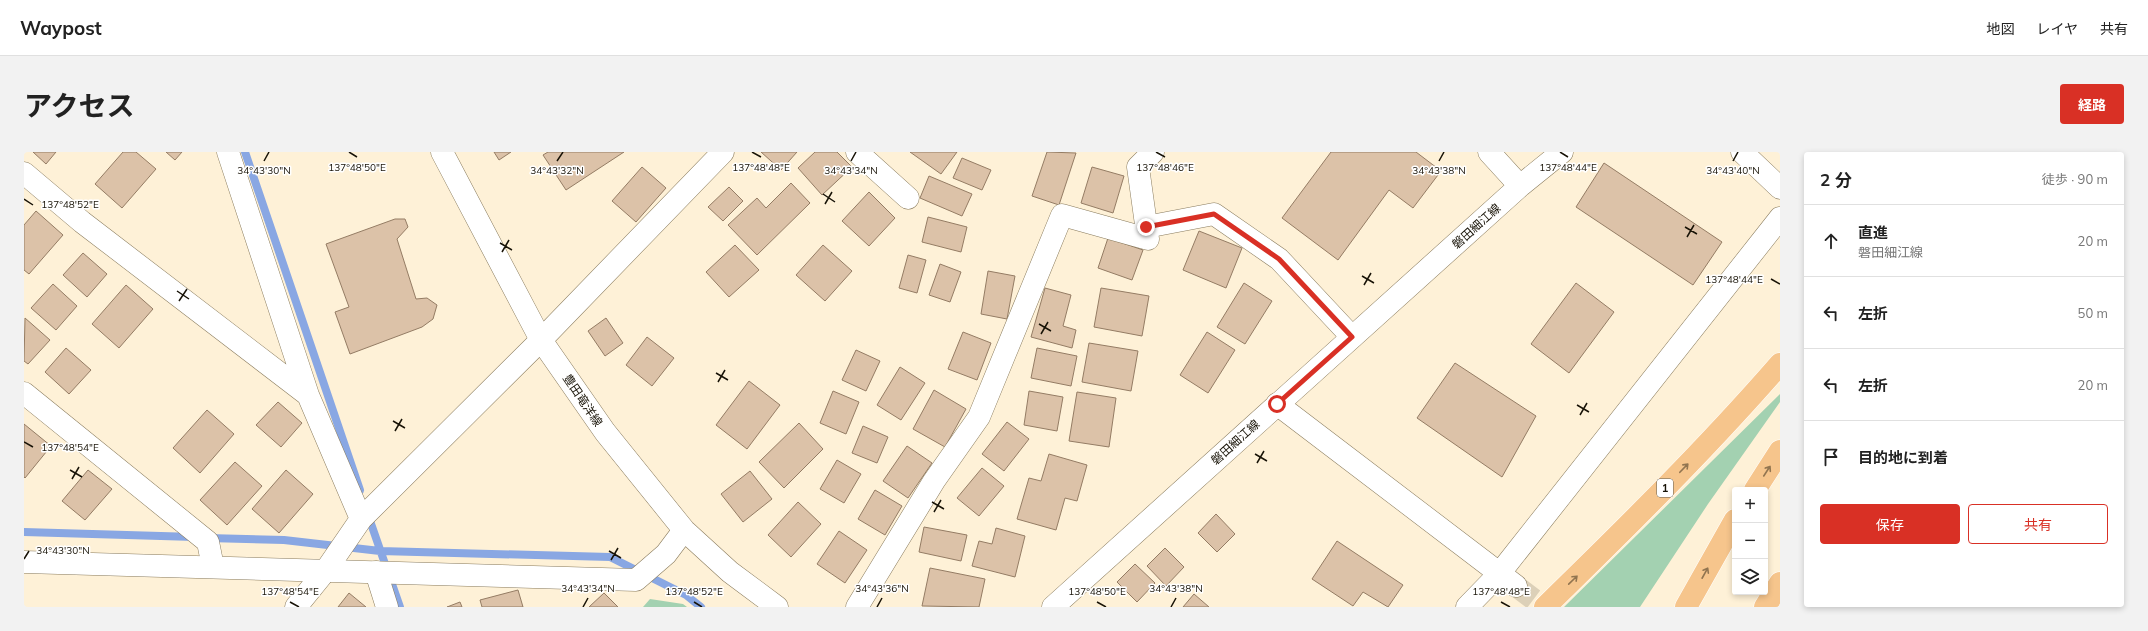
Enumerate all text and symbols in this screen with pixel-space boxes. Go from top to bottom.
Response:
text: Waypost [20,16,102,40]
text: 地図 [1986,20,2014,38]
text: レイヤ [2036,20,2078,38]
text: 共有 [2100,20,2128,38]
button: 経路 [2060,84,2124,124]
text: アクセス [24,88,135,123]
text: 137°48'50"E [328,161,386,174]
text: 137°48'48"E [732,161,790,174]
text: 137°48'46"E [1136,161,1194,174]
text: 137°48'44"E [1539,161,1597,174]
text: 34°43'30"N [237,164,291,177]
text: 34°43'32"N [530,164,584,177]
text: 34°43'34"N [824,164,878,177]
text: 34°43'38"N [1412,164,1466,177]
text: 34°43'40"N [1706,164,1760,177]
text: 2 分 [1820,169,1852,190]
text: 徒歩 · 90 m [2042,171,2108,187]
text: 137°48'52"E [41,198,99,211]
street label: 磐田細江線 [1449,200,1503,252]
route end [1137,218,1155,236]
text: 直進 [1858,223,1888,242]
icon: ahead [1820,230,1842,252]
text: 20 m [2078,233,2108,249]
text: 磐田細江線 [1858,244,1923,260]
text: 137°48'44"E [1705,273,1763,286]
icon: left [1820,302,1842,324]
text: 左折 [1858,304,1888,323]
text: 50 m [2078,305,2108,321]
street label: 豊田竜洋線 [560,371,606,429]
icon: left [1820,374,1842,396]
text: 左折 [1858,376,1888,395]
text: 20 m [2078,377,2108,393]
route start [1268,395,1286,413]
street label: 磐田細江線 [1208,416,1262,468]
text: 137°48'54"E [41,441,99,454]
icon: arrive [1820,446,1842,468]
text: 目的地に到着 [1858,448,1948,467]
one-way arrow [1679,463,1688,473]
one-way arrow [1763,465,1772,476]
road number: 1 [1657,479,1673,497]
map controls [1732,487,1768,595]
button: + [1732,487,1768,523]
button: 保存 [1820,504,1960,544]
button: 共有 [1968,504,2108,544]
button: − [1732,523,1768,559]
text: 34°43'30"N [36,544,90,557]
button: layers [1732,559,1768,595]
one-way arrow [1702,567,1709,579]
one-way arrow [1568,575,1578,585]
text: 34°43'34"N [561,582,615,595]
text: 34°43'36"N [855,582,909,595]
text: 34°43'38"N [1149,582,1203,595]
text: 137°48'54"E [261,585,319,598]
text: 137°48'52"E [665,585,723,598]
text: 137°48'50"E [1068,585,1126,598]
text: 137°48'48"E [1472,585,1530,598]

